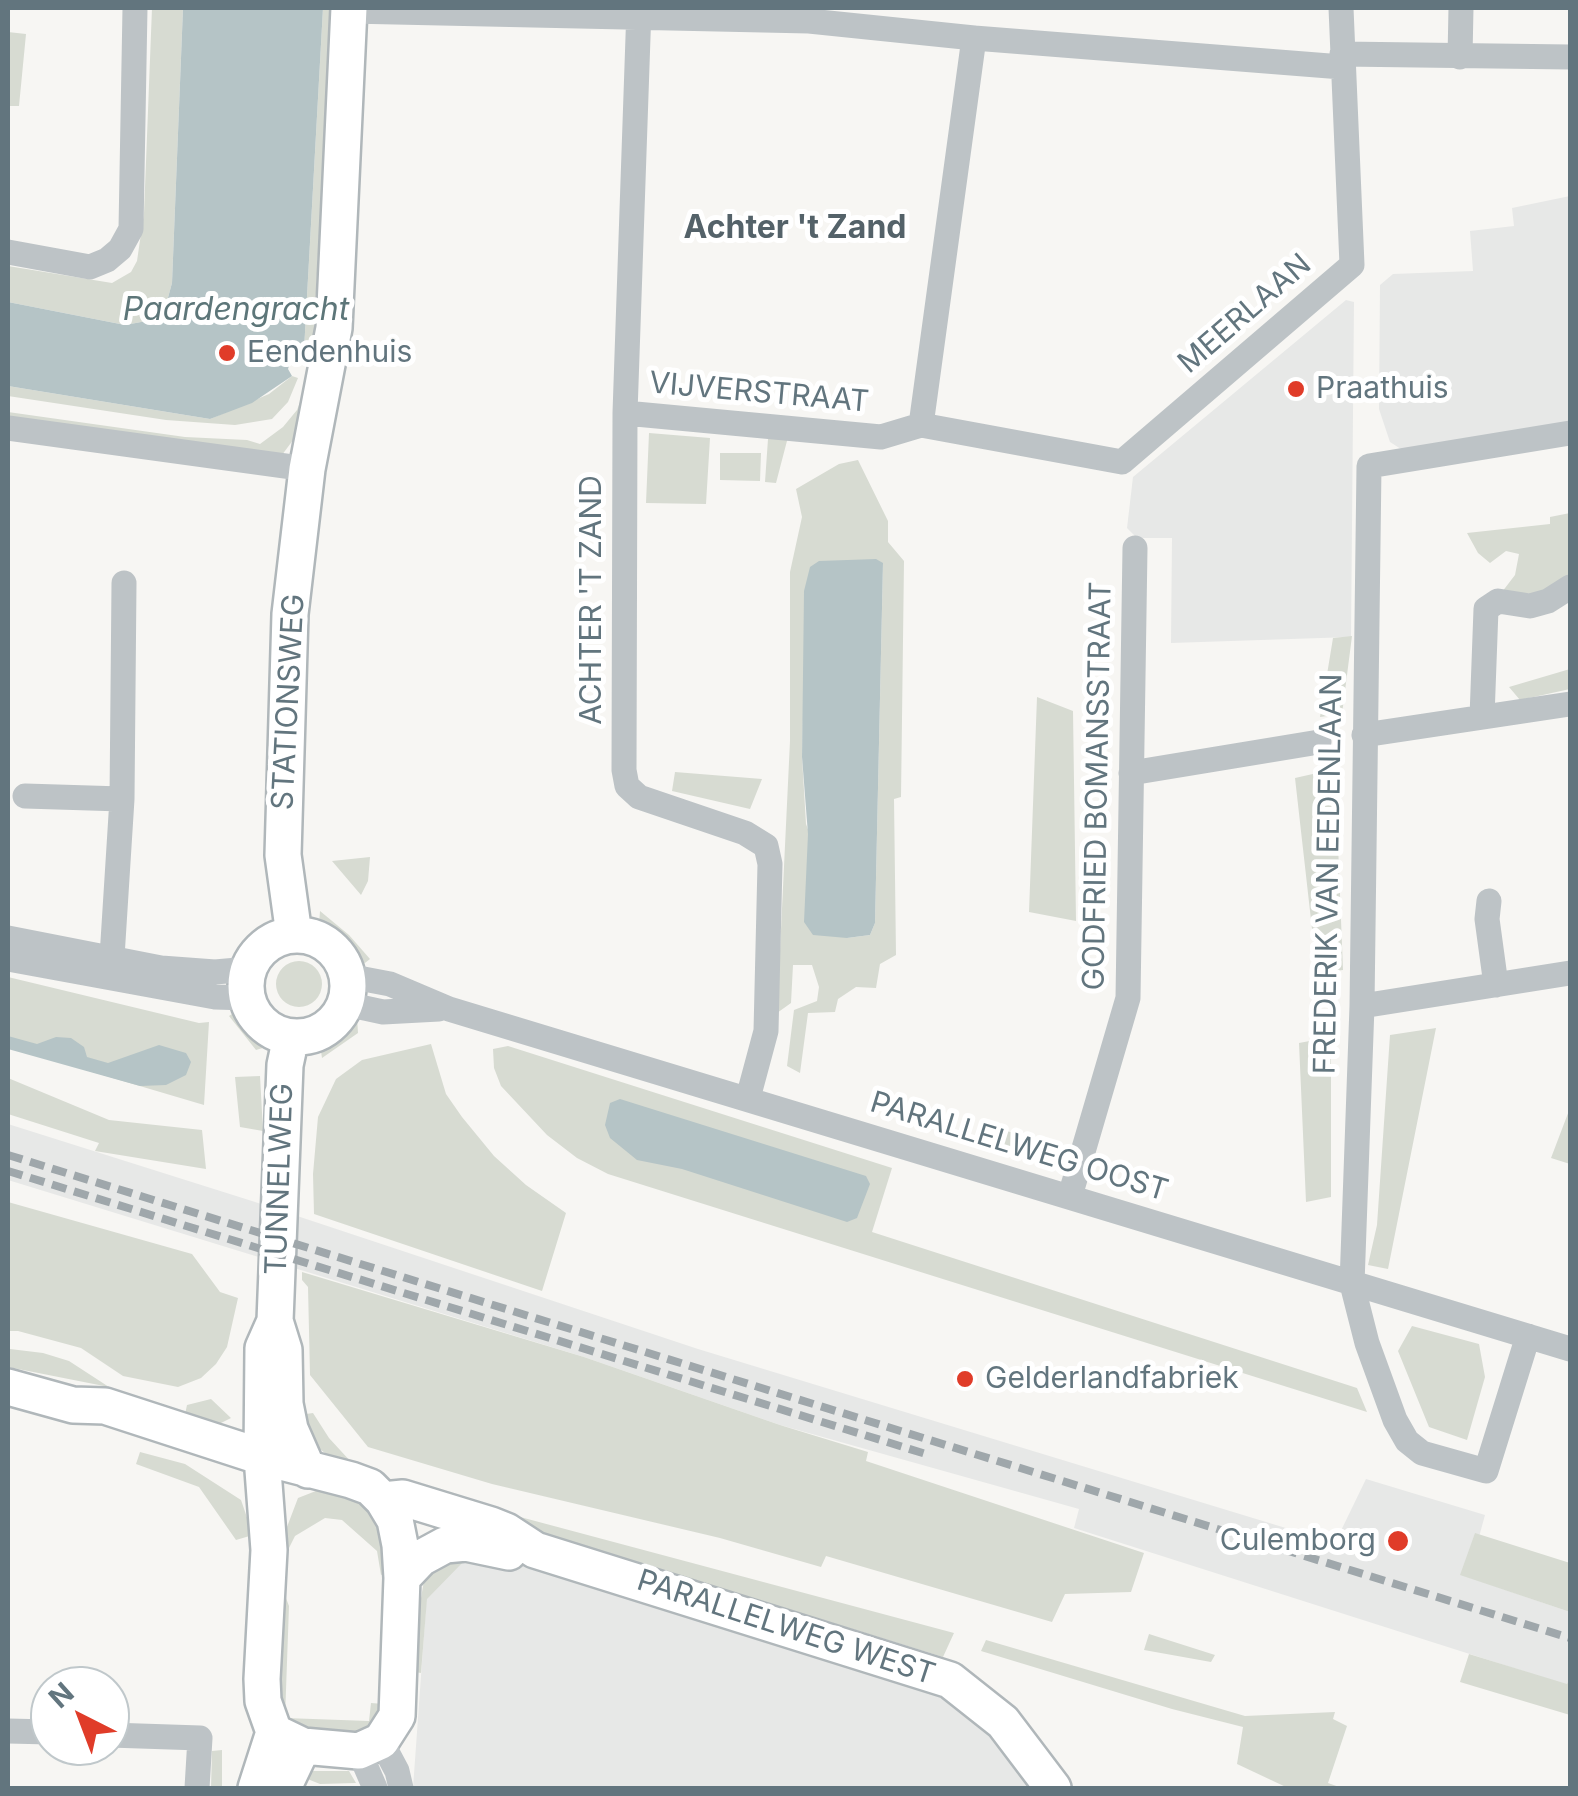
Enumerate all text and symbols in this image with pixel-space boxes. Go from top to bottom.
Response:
district label: Achter 't Zand [683,209,907,247]
street label: MEERLAAN [1171,247,1319,381]
water label: Paardengracht [123,291,349,329]
place label: Eendenhuis [247,335,412,371]
marker: Eendenhuis [216,342,238,364]
street label: VIJVERSTRAAT [648,365,870,421]
place label: Praathuis [1316,371,1449,407]
marker: Praathuis [1285,378,1307,400]
street label: ACHTER 'T ZAND [574,475,610,725]
street label: GODFRIED BOMANSSTRAAT [1076,581,1120,991]
street label: STATIONSWEG [265,593,313,811]
street label: FREDERIK VAN EEDENLAAN [1308,673,1350,1075]
street label: TUNNELWEG [259,1082,301,1276]
street label: PARALLELWEG OOST [866,1085,1172,1209]
place label: Gelderlandfabriek [985,1361,1239,1397]
marker: Gelderlandfabriek [954,1368,976,1390]
place label: Culemborg [1220,1523,1376,1559]
marker: Culemborg [1385,1528,1411,1554]
street label: PARALLELWEG WEST [632,1563,940,1693]
north arrow [30,1666,130,1766]
text: N [42,1675,81,1715]

